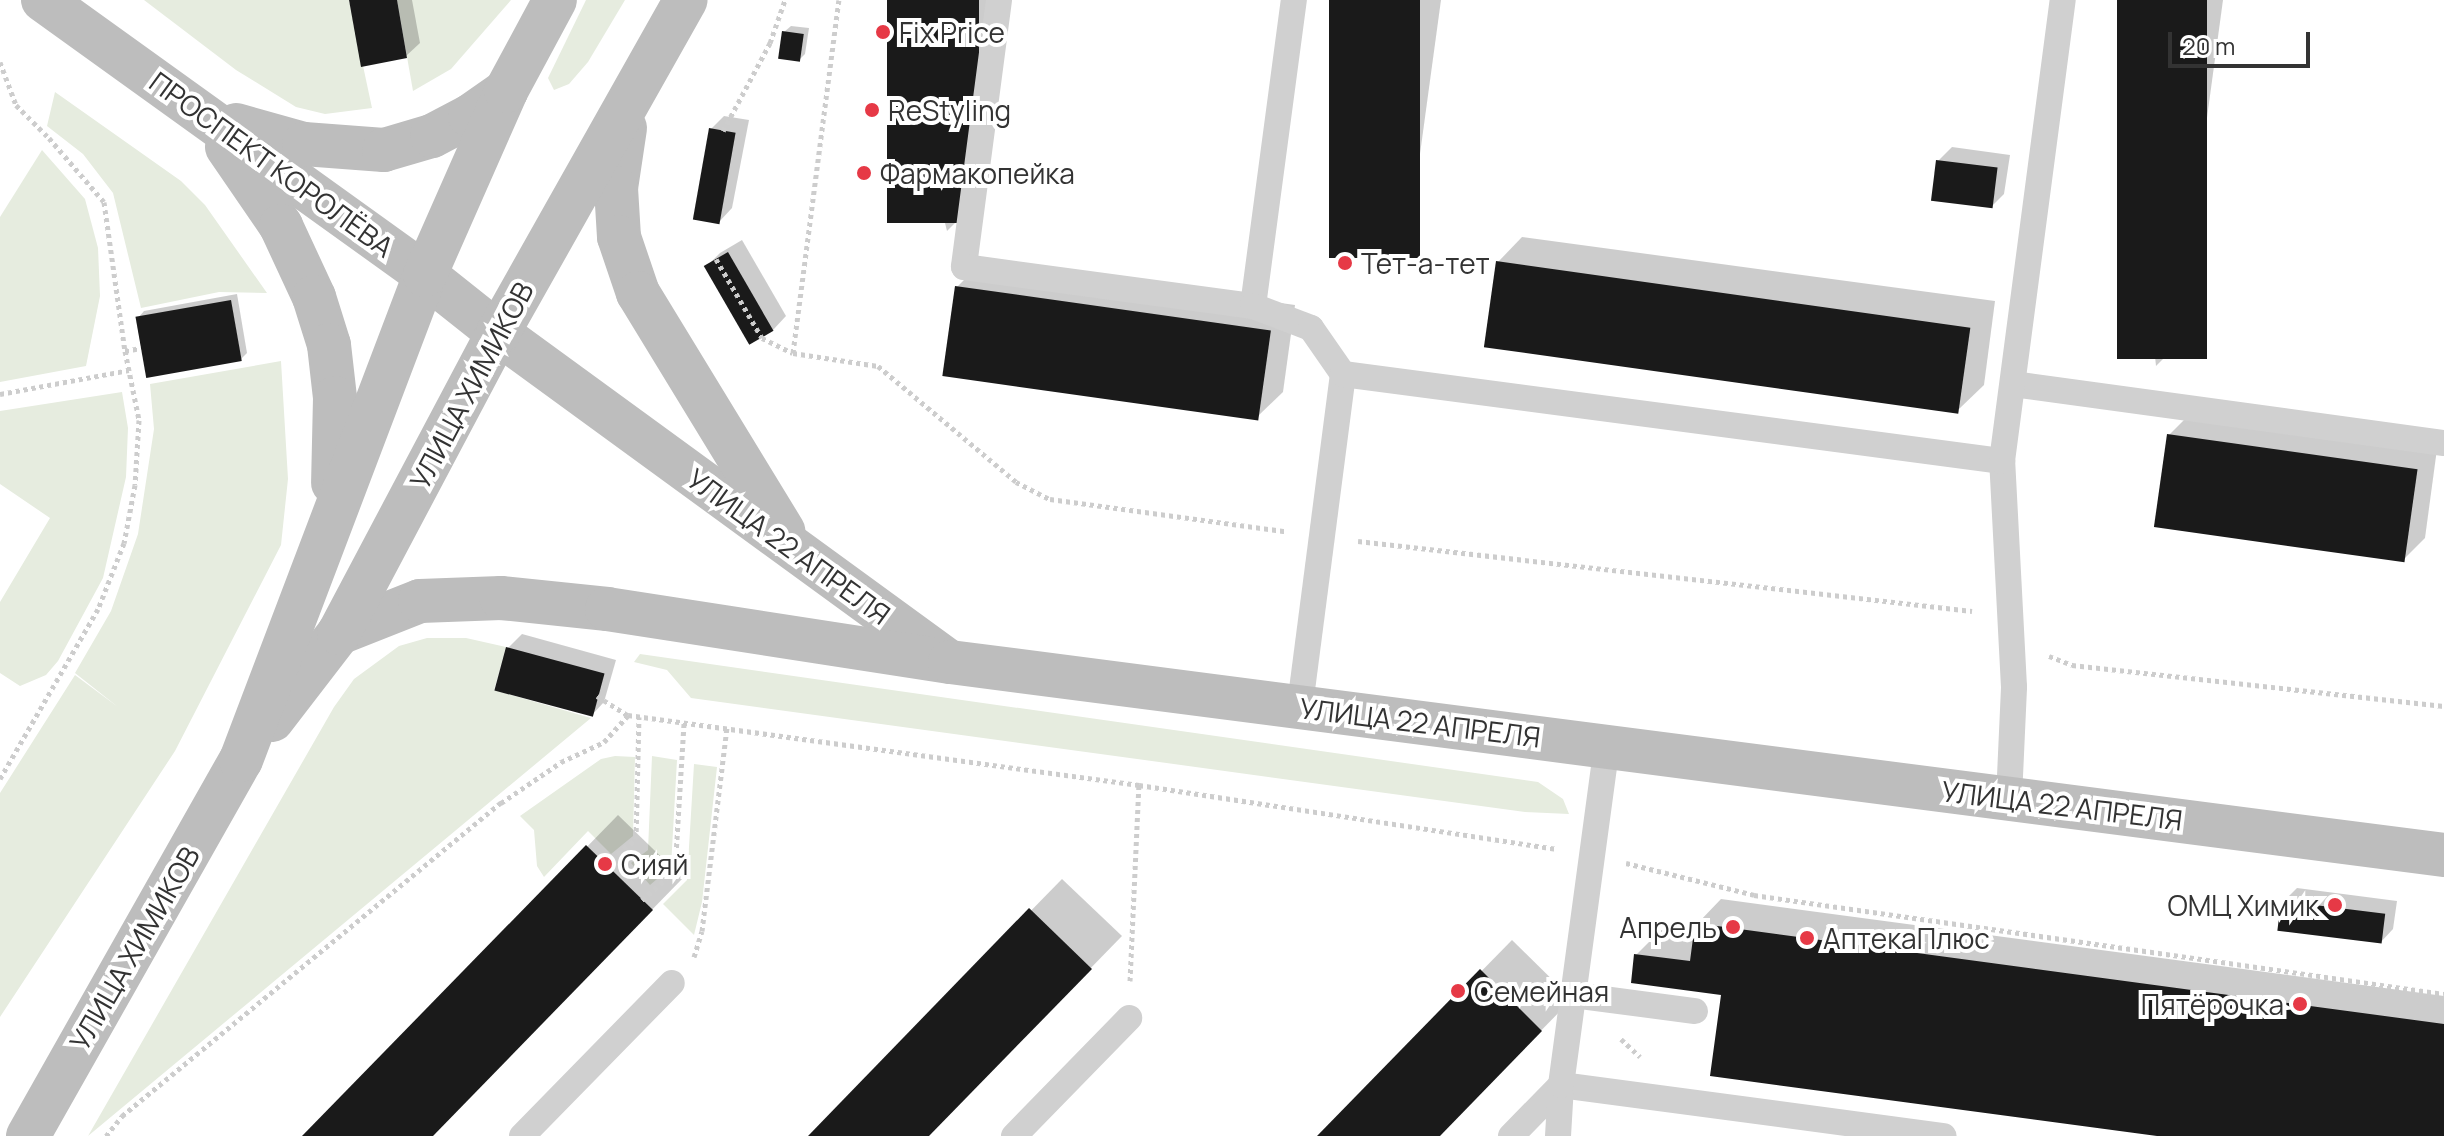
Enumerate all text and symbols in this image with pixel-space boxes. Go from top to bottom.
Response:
place label: Fix Price [899,15,1005,49]
scale bar [2172,16,2314,66]
marker: Fix Price [874,23,892,41]
text: 20 m [2182,29,2235,62]
street label: ПРОСПЕКТ КОРОЛЁВА [143,64,401,264]
place label: ReStyling [888,93,1011,127]
marker: ReStyling [863,101,881,119]
place label: Фармакопейка [880,156,1075,190]
marker: Фармакопейка [855,164,873,182]
place label: Тет-а-тет [1361,246,1490,280]
marker: Тет-а-тет [1336,254,1354,272]
street label: УЛИЦА ХИМИКОВ [402,276,540,494]
street label: УЛИЦА 22 АПРЕЛЯ [681,461,897,631]
street label: УЛИЦА 22 АПРЕЛЯ [1298,691,1542,753]
street label: УЛИЦА 22 АПРЕЛЯ [1940,774,2184,836]
street label: УЛИЦА ХИМИКОВ [62,840,206,1056]
place label: Сияй [621,847,688,881]
marker: Сияй [596,855,614,873]
place label: ОМЦ Химик [2167,888,2319,922]
marker: ОМЦ Химик [2326,896,2344,914]
place label: Апрель [1619,910,1717,944]
marker: Апрель [1724,918,1742,936]
place label: АптекаПлюс [1823,921,1990,955]
marker: АптекаПлюс [1798,929,1816,947]
place label: Семейная [1474,974,1609,1008]
marker: Семейная [1449,982,1467,1000]
place label: Пятёрочка [2141,987,2284,1021]
marker: Пятёрочка [2291,995,2309,1013]

